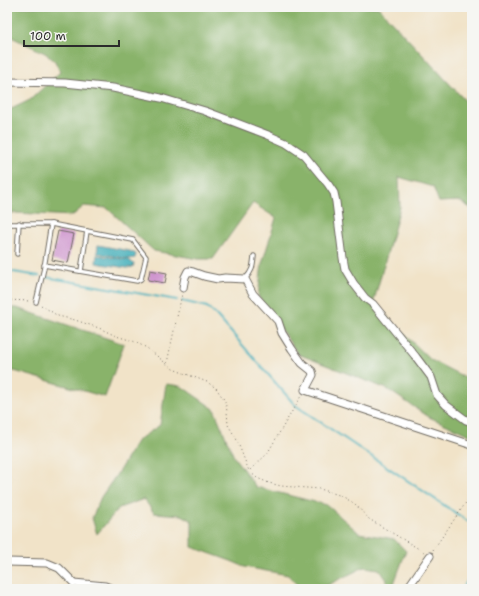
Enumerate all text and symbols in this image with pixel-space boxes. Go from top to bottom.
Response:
scale bar [24,22,119,48]
text: 100 m [30,28,66,44]

